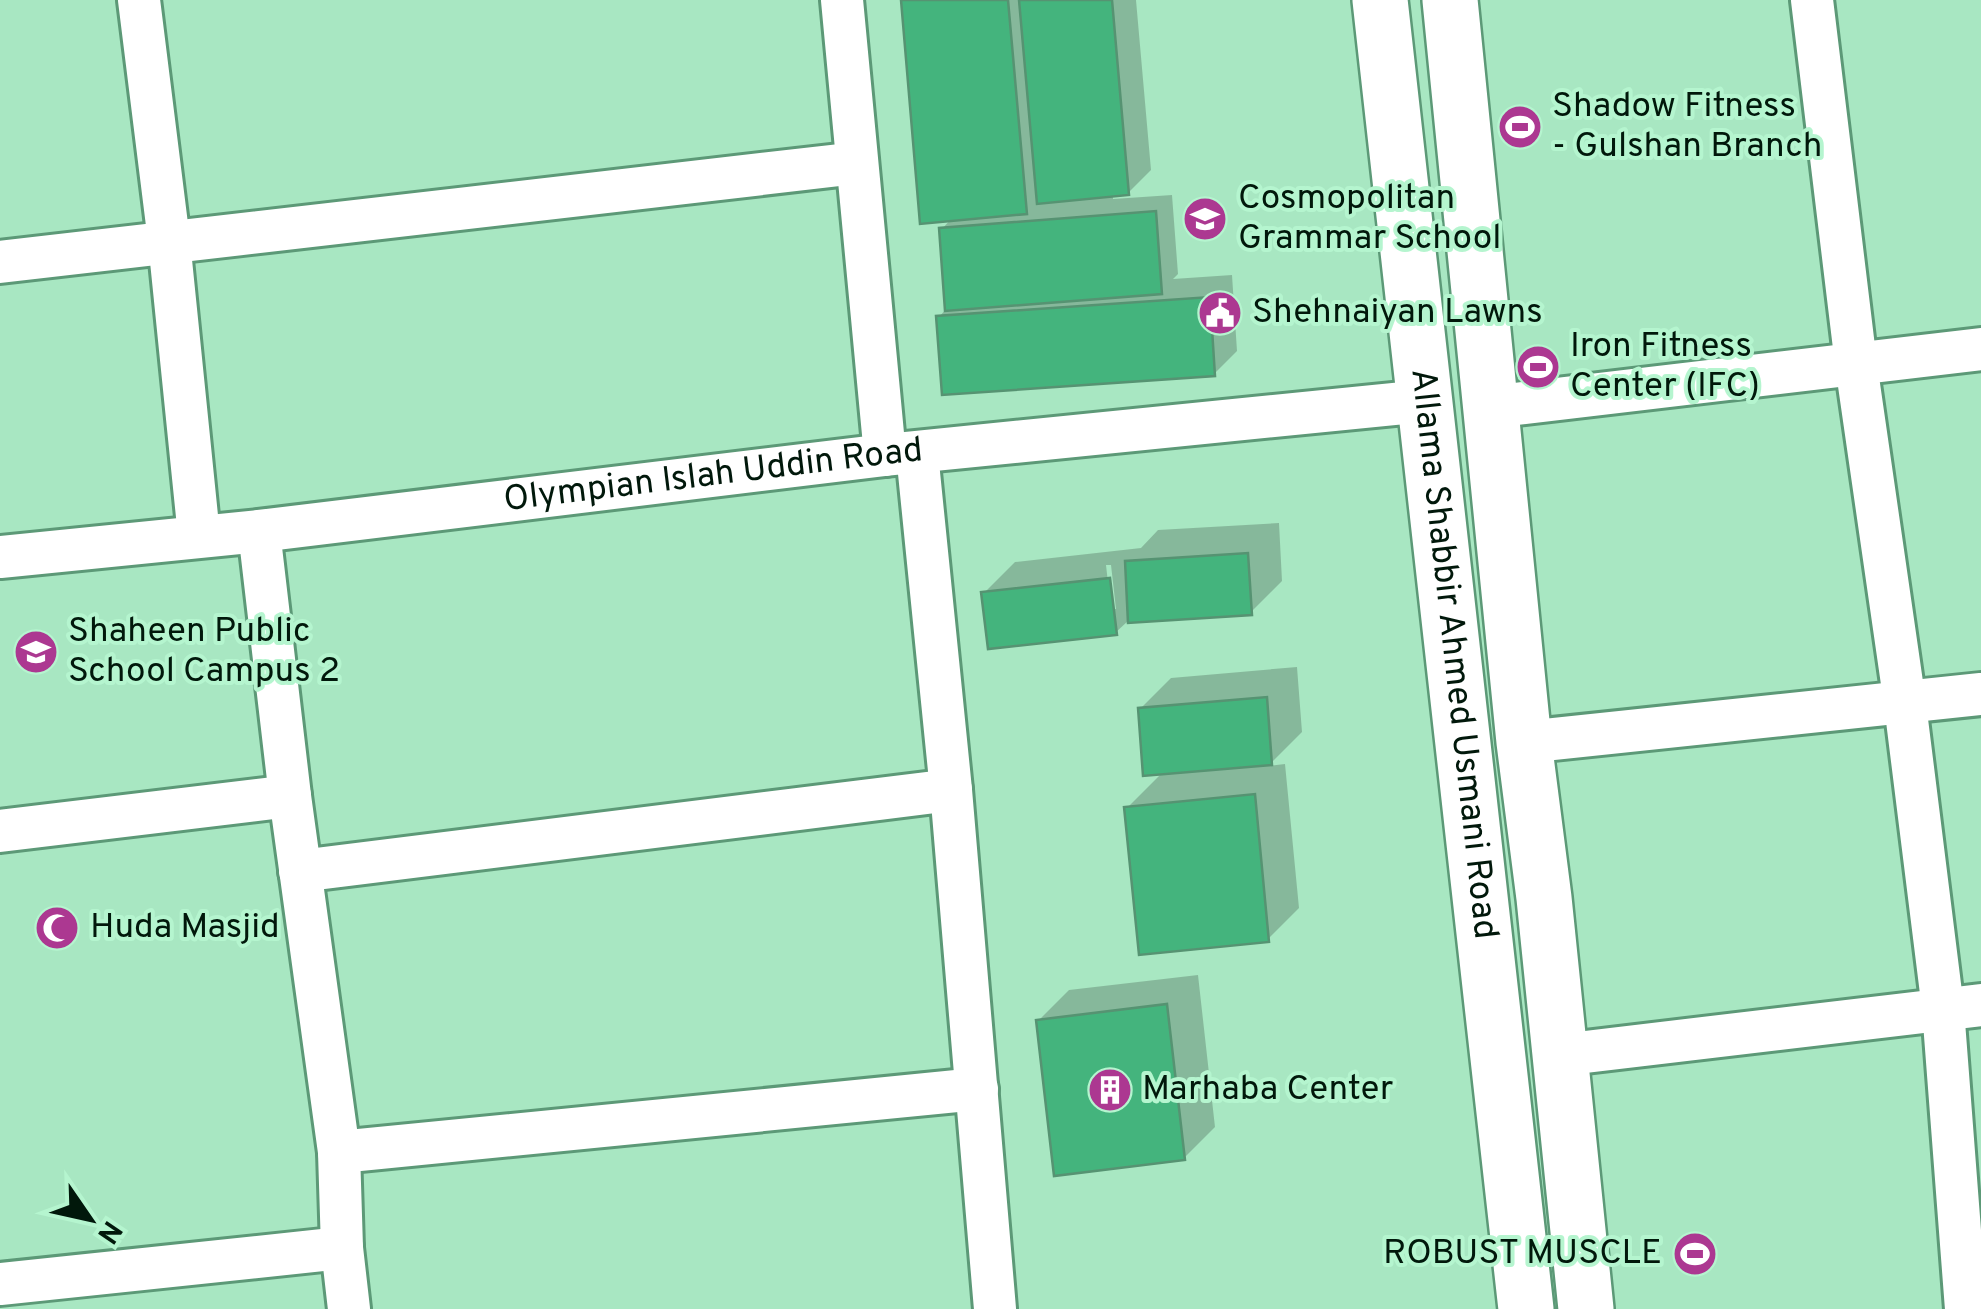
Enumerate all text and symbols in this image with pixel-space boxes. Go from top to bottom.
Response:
place label: Shadow Fitness - Gulshan Branch [1552,85,1822,169]
sports icon: Shadow Fitness - Gulshan Branch [1497,104,1543,150]
place label: Cosmopolitan Grammar School [1238,177,1501,261]
school or university icon: Cosmopolitan Grammar School [1182,196,1228,242]
public building icon: Shehnaiyan Lawns [1197,290,1243,336]
place label: Shehnaiyan Lawns [1252,291,1543,335]
place label: Iron Fitness Center (IFC) [1570,325,1760,409]
sports icon: Iron Fitness Center (IFC) [1515,344,1561,390]
street label: Allama Shabbir Ahmed Usmani Road [1399,366,1507,941]
street label: Olympian Islah Uddin Road [501,429,925,523]
place label: Shaheen Public School Campus 2 [68,610,340,694]
school or university icon: Shaheen Public School Campus 2 [13,629,59,675]
mosque icon: Huda Masjid [34,905,80,951]
place label: Huda Masjid [90,906,280,950]
building icon: Marhaba Center [1087,1067,1133,1113]
place label: Marhaba Center [1142,1068,1393,1112]
north arrow [40,1169,140,1269]
text: N [88,1213,129,1250]
sports icon: ROBUST MUSCLE [1672,1231,1718,1277]
place label: ROBUST MUSCLE [1383,1232,1662,1276]

